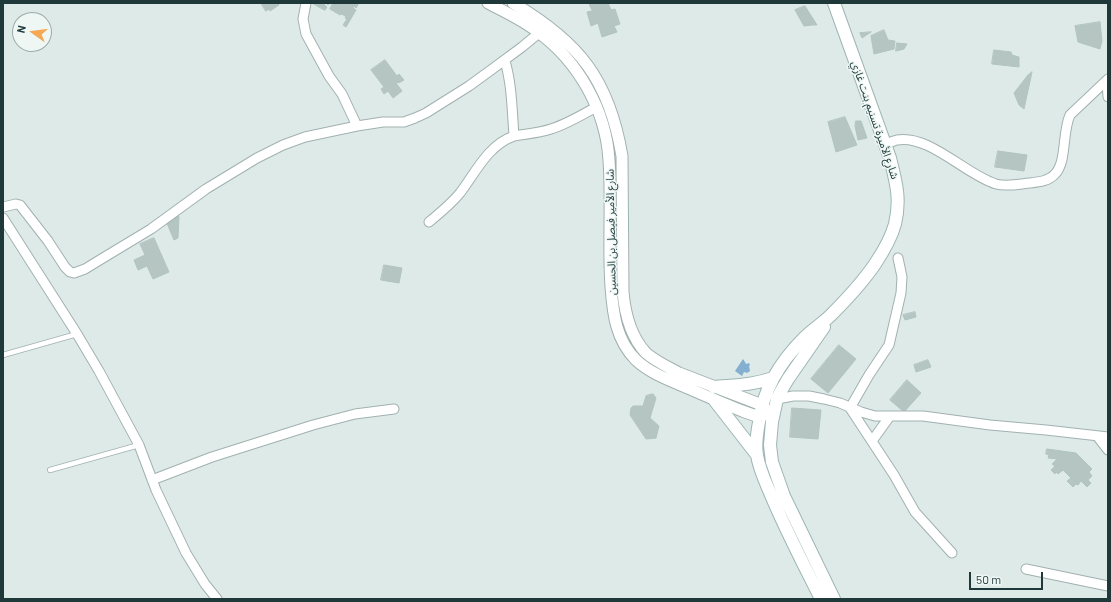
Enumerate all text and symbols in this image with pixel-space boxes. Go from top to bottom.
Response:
north arrow [12,12,52,52]
text: N [14,24,28,34]
street label: شارع الأميرة تسنيم بنت غازي [849,59,901,181]
street label: شارع الأمير فيصل بن الحسين [603,169,619,295]
scale bar [971,564,1045,590]
text: 50 m [976,572,1001,586]

